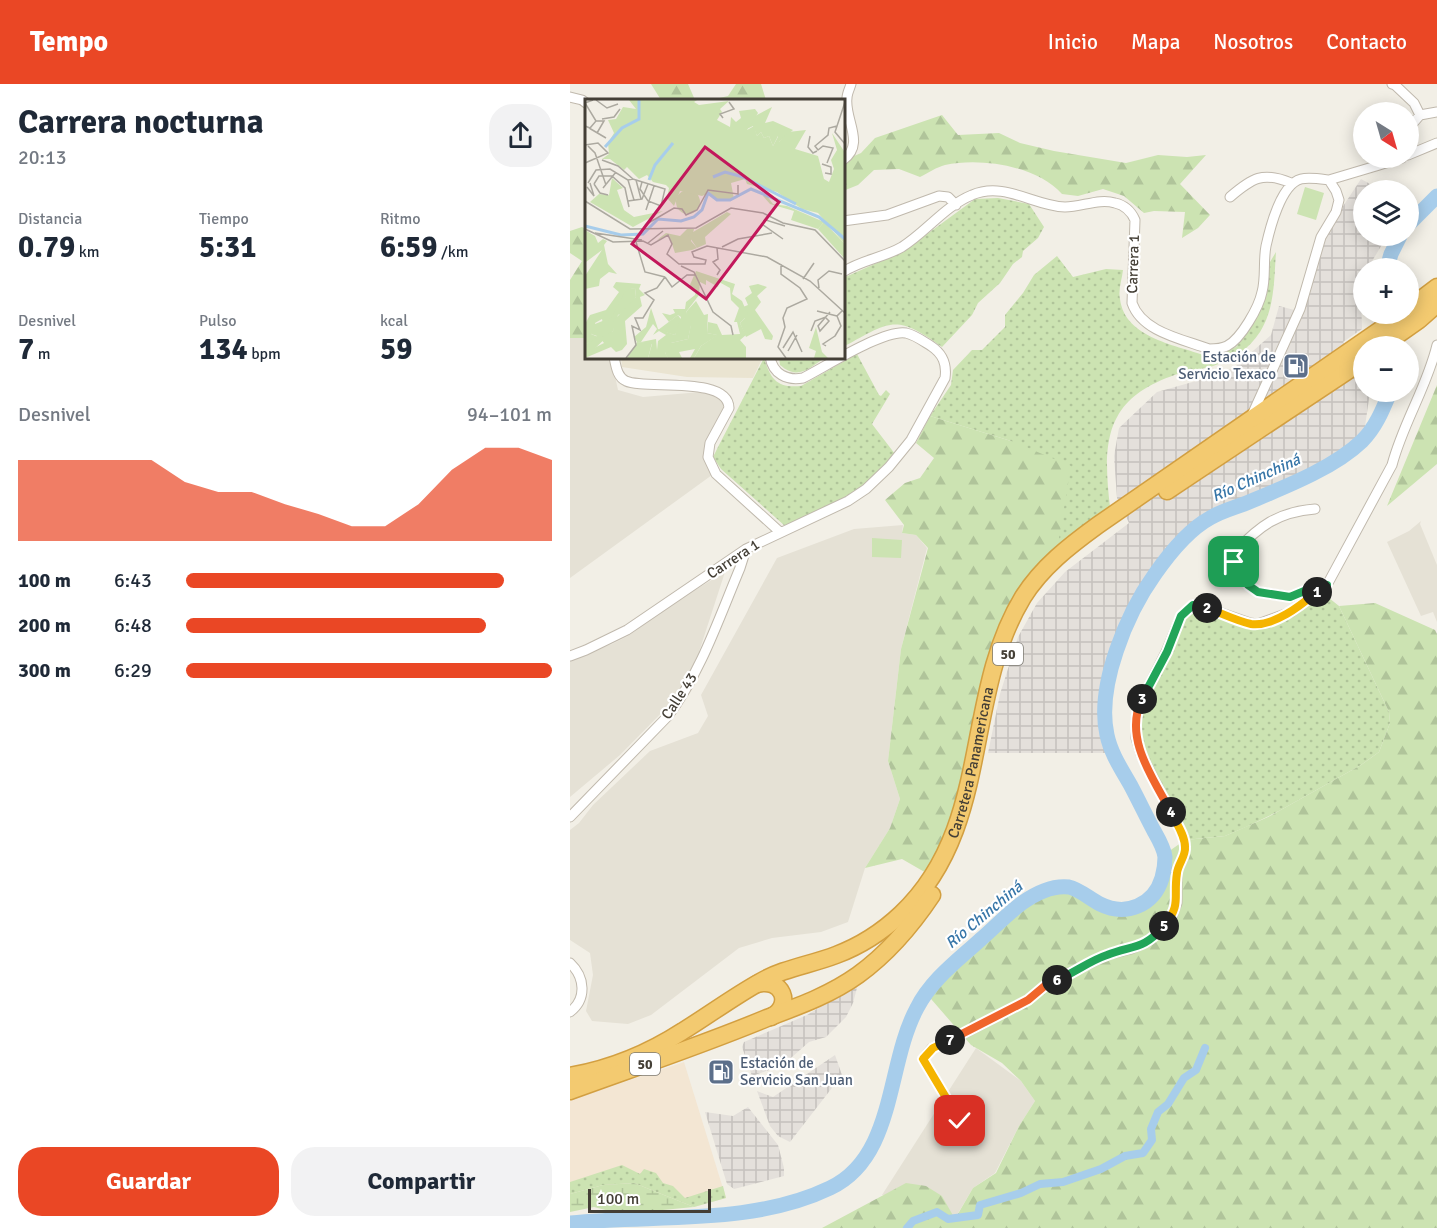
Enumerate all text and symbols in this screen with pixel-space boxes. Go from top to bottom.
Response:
text: Tempo [30,25,108,59]
text: Inicio [1048,29,1098,55]
text: Mapa [1131,29,1180,55]
text: Nosotros [1213,29,1293,55]
text: Contacto [1326,29,1407,55]
inset map [585,99,844,358]
text: Carrera nocturna [18,102,264,143]
north arrow [1353,102,1419,168]
map controls [1353,102,1419,402]
button: share [489,104,552,167]
text: 20:13 [18,145,67,170]
button: layers [1353,180,1419,246]
text: Distancia [18,209,82,229]
text: Tiempo [199,209,249,229]
text: Ritmo [380,209,421,229]
text: 0.79 [18,229,75,266]
text: 5:31 [199,229,256,266]
text: 6:59 [380,229,437,266]
street label: Carrera 1 [1123,234,1143,294]
text: km [75,242,100,262]
text: /km [437,242,469,262]
button: + [1353,258,1419,324]
text: Desnivel [18,311,76,331]
text: Pulso [199,311,237,331]
text: kcal [380,311,408,331]
text: 7 [18,331,34,368]
text: 134 [199,331,248,368]
text: 59 [380,331,412,368]
button: − [1353,336,1419,402]
text: m [34,344,50,364]
text: bpm [248,344,281,364]
place label: Estación de Servicio Texaco [1178,348,1276,383]
fuel station icon: Estación de Servicio Texaco [1281,351,1311,381]
text: Desnivel [18,402,91,427]
text: 94–101 m [467,402,552,427]
water label: Río Chinchiná [1209,449,1304,506]
street label: Carrera 1 [703,535,763,583]
pin [1208,536,1259,587]
icon: arrive [1217,545,1250,578]
text: 100 m [18,568,71,593]
text: 6:43 [114,568,152,593]
pin: 1 [1302,577,1332,607]
text: 1 [1313,582,1321,602]
pin: 2 [1192,593,1222,623]
text: 2 [1203,598,1211,618]
text: 200 m [18,613,71,638]
text: 6:48 [114,613,152,638]
road number: 50 [993,643,1023,665]
text: 300 m [18,658,71,683]
text: 6:29 [114,658,152,683]
street label: Calle 43 [657,669,701,723]
pin: 3 [1127,684,1157,714]
street label: Carretera Panamericana [944,685,997,841]
text: 3 [1138,689,1146,709]
pin: 4 [1156,797,1186,827]
text: 4 [1167,802,1175,822]
water label: Río Chinchiná [941,876,1027,953]
pin: 5 [1149,911,1179,941]
text: 5 [1160,916,1168,936]
pin: 6 [1042,965,1072,995]
text: 6 [1053,970,1061,990]
pin: 7 [935,1025,965,1055]
text: 7 [946,1030,954,1050]
road number: 50 [630,1053,660,1075]
place label: Estación de Servicio San Juan [740,1054,853,1089]
fuel station icon: Estación de Servicio San Juan [706,1057,736,1087]
pin [934,1095,985,1146]
icon: check [943,1104,976,1137]
button: Guardar [18,1147,279,1216]
button: Compartir [291,1147,552,1216]
scale bar [588,1186,711,1214]
text: 100 m [597,1189,639,1209]

